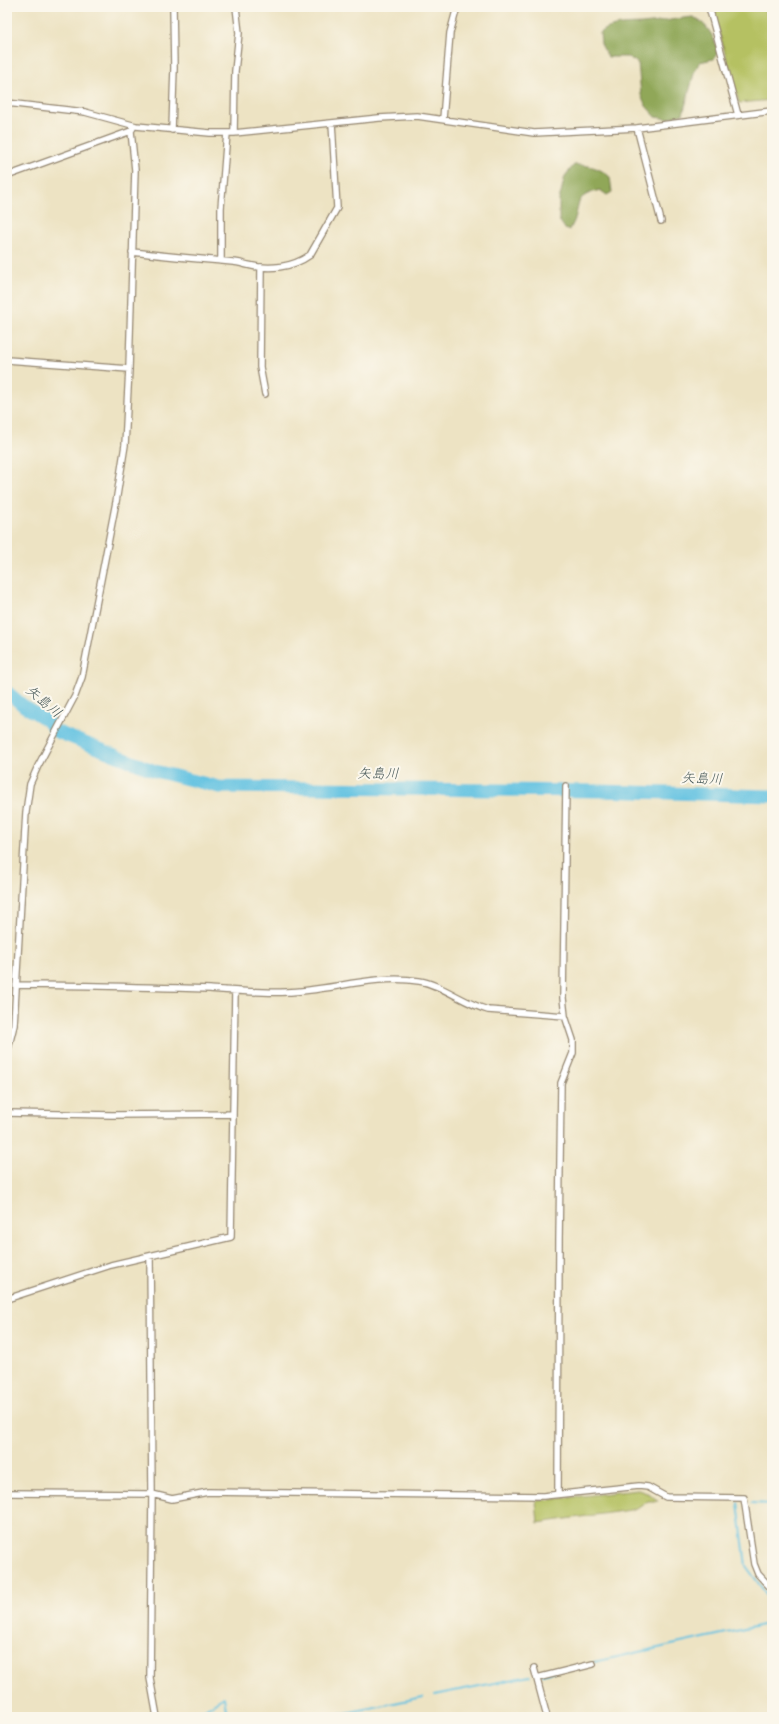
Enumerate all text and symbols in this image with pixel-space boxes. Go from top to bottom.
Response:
water label: 矢島川 [22,681,65,721]
water label: 矢島川 [357,765,399,782]
water label: 矢島川 [681,769,723,788]

